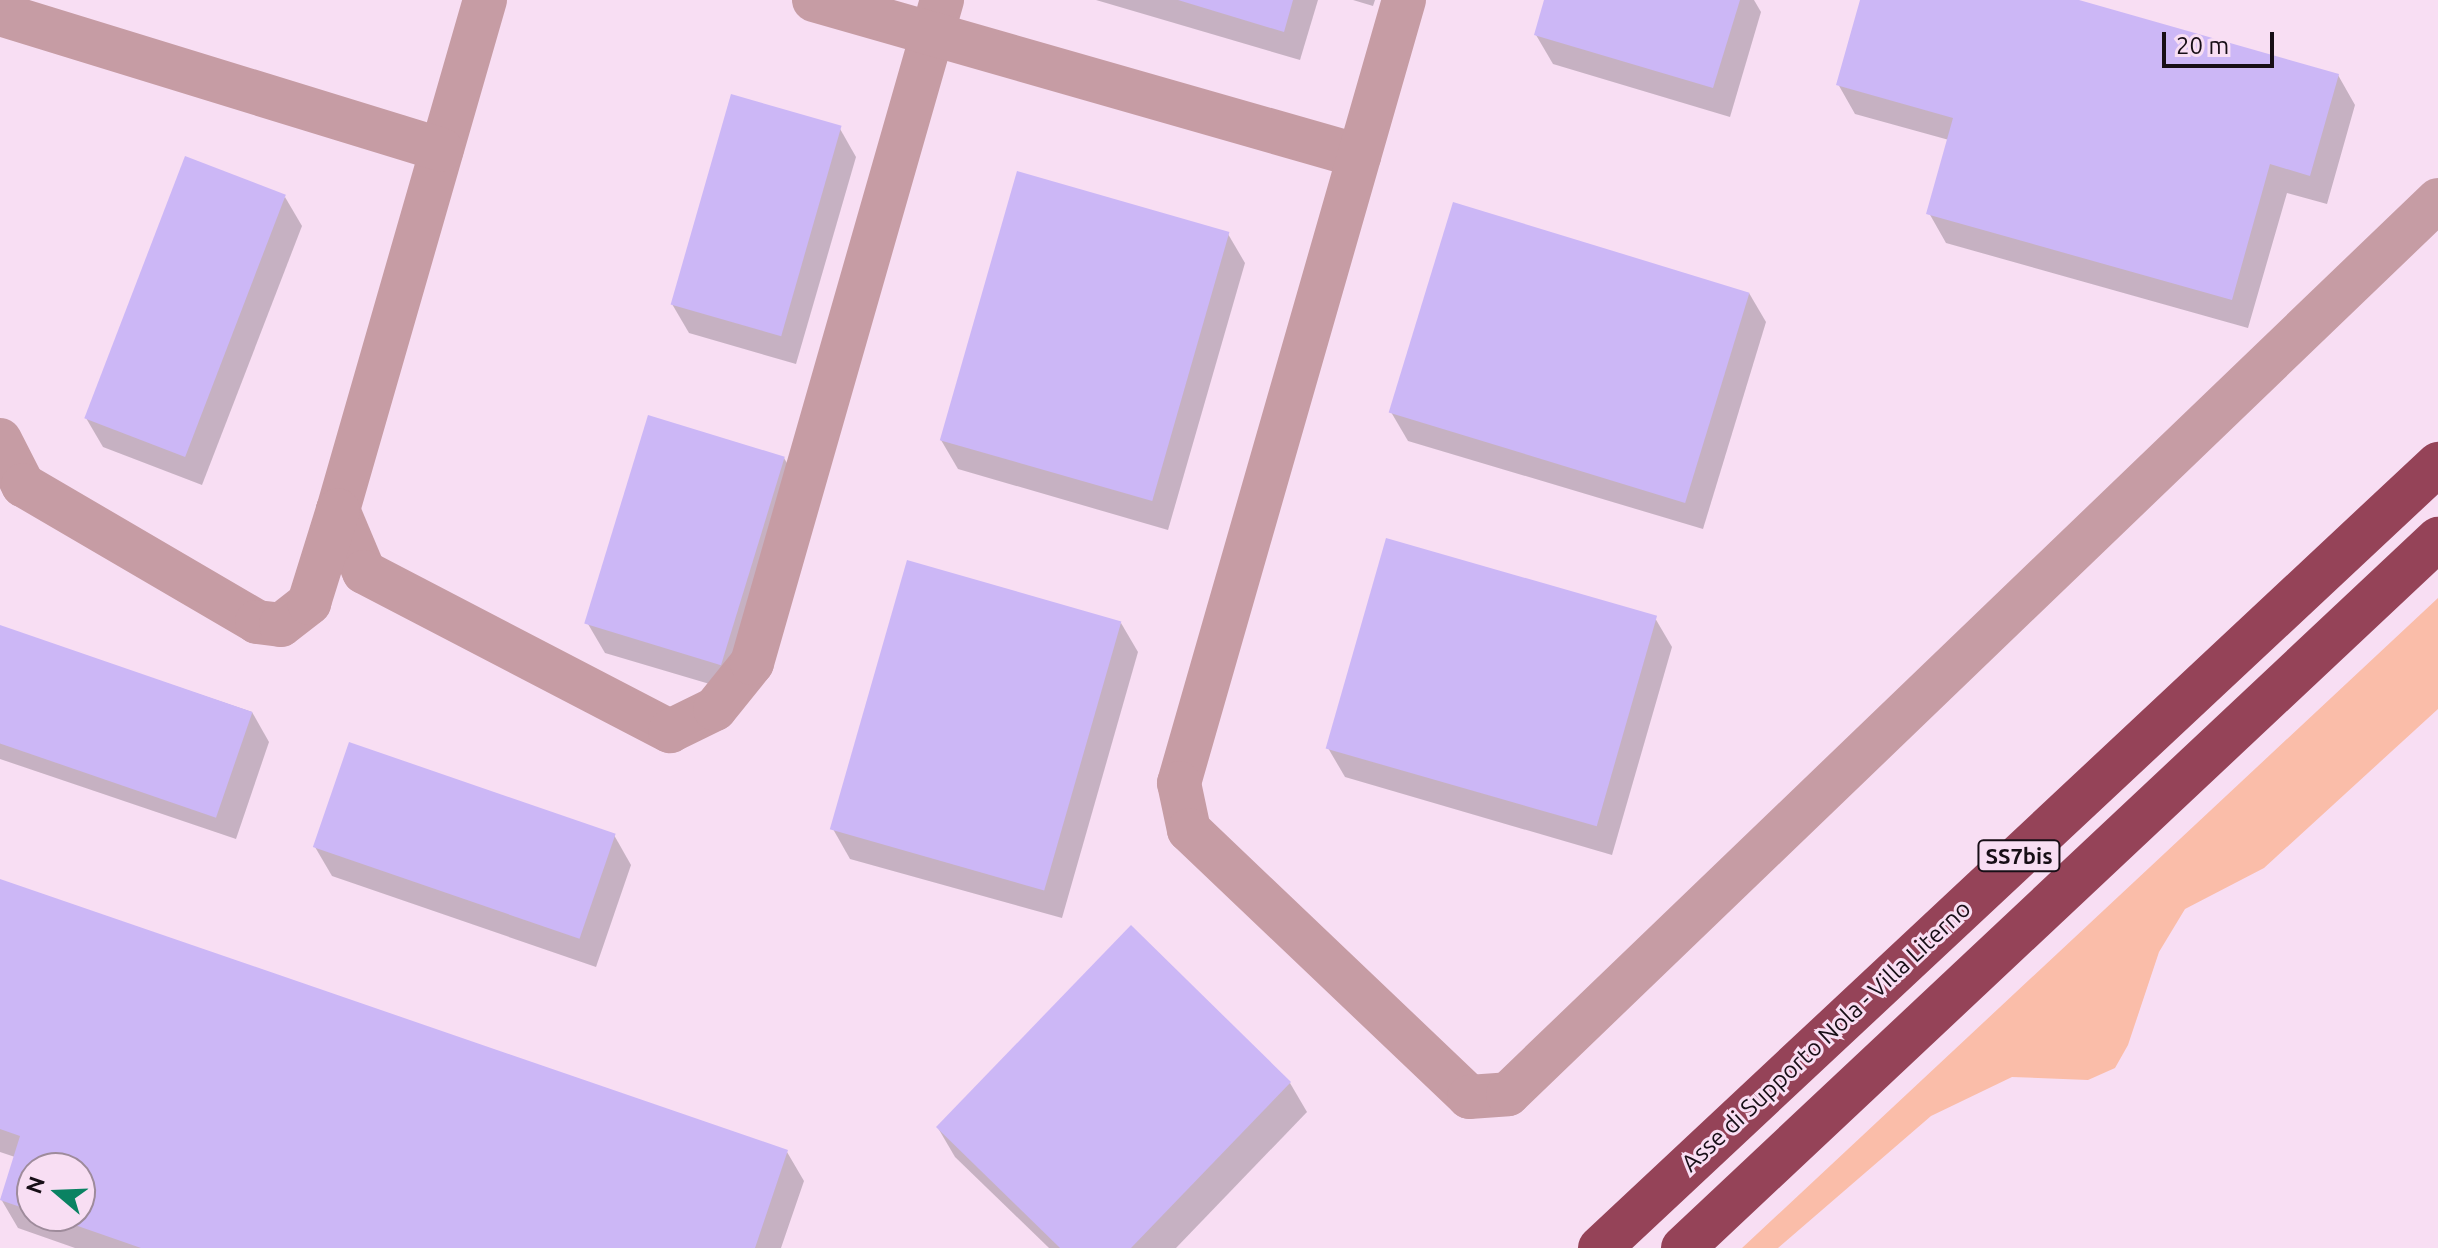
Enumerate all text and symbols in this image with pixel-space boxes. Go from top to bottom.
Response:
scale bar [2166,16,2278,66]
text: 20 m [2176,32,2229,59]
road number: SS7bis [1977,838,2061,874]
street label: Asse di Supporto Nola - Villa Literno [1675,894,1977,1178]
north arrow [16,1152,96,1232]
text: N [20,1173,49,1197]

